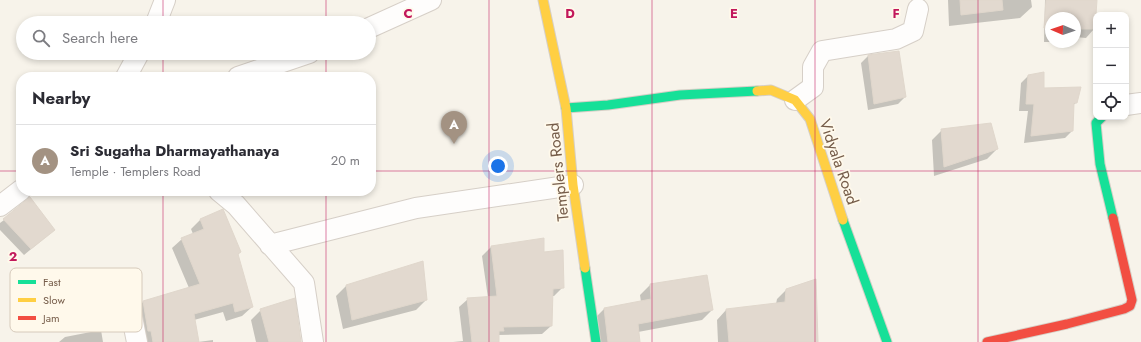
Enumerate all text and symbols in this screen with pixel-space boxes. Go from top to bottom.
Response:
text: C [403,4,413,23]
text: D [565,4,575,23]
text: E [730,4,738,23]
text: F [892,4,900,23]
north arrow [1045,12,1081,48]
map controls [1093,12,1129,120]
button: + [1093,12,1129,48]
search box [16,16,376,60]
icon: search [30,27,52,49]
text: Search here [62,27,138,49]
button: − [1093,48,1129,84]
button: locate [1093,84,1129,120]
text: Nearby [32,86,90,110]
pin: A [441,111,467,144]
street label: Vidyala Road [814,116,864,208]
street label: Templers Road [541,122,575,222]
text: Sri Sugatha Dharmayathanaya [70,140,279,162]
text: A [40,151,50,170]
text: 20 m [331,151,360,170]
your location [488,156,508,176]
text: Temple · Templers Road [70,162,201,181]
text: 2 [9,247,17,266]
legend [10,268,142,332]
text: Fast [43,274,61,290]
text: Slow [43,292,65,308]
text: Jam [41,310,60,326]

